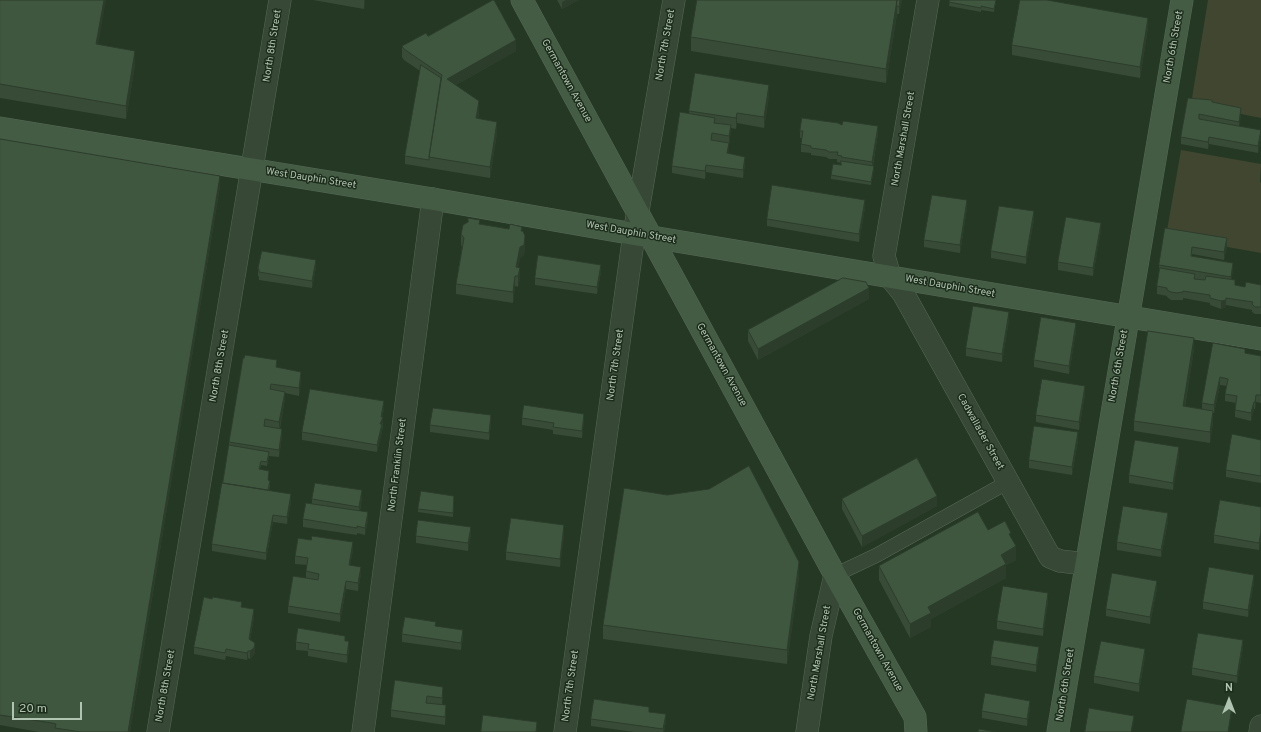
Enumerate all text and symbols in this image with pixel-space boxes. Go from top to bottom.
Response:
street label: North 7th Street [654,8,678,82]
street label: North 8th Street [261,9,285,83]
street label: North 6th Street [1162,10,1186,84]
street label: Germantown Avenue [538,37,594,125]
street label: North Marshall Street [890,91,918,187]
street label: West Dauphin Street [265,166,357,192]
street label: West Dauphin Street [585,219,677,247]
street label: West Dauphin Street [904,273,996,301]
street label: Germantown Avenue [693,321,749,409]
street label: North 7th Street [605,328,627,402]
street label: North 8th Street [208,329,232,403]
street label: North 6th Street [1107,329,1131,403]
street label: Cadwallader Street [954,392,1006,472]
street label: North Franklin Street [386,418,410,512]
street label: North Marshall Street [806,605,834,701]
street label: Germantown Avenue [849,606,905,694]
street label: North 6th Street [1054,648,1078,722]
street label: North 8th Street [154,649,178,723]
street label: North 7th Street [560,649,582,723]
north arrow [1209,680,1249,720]
text: N [1225,681,1233,695]
scale bar [14,694,84,720]
text: 20 m [19,701,47,717]

